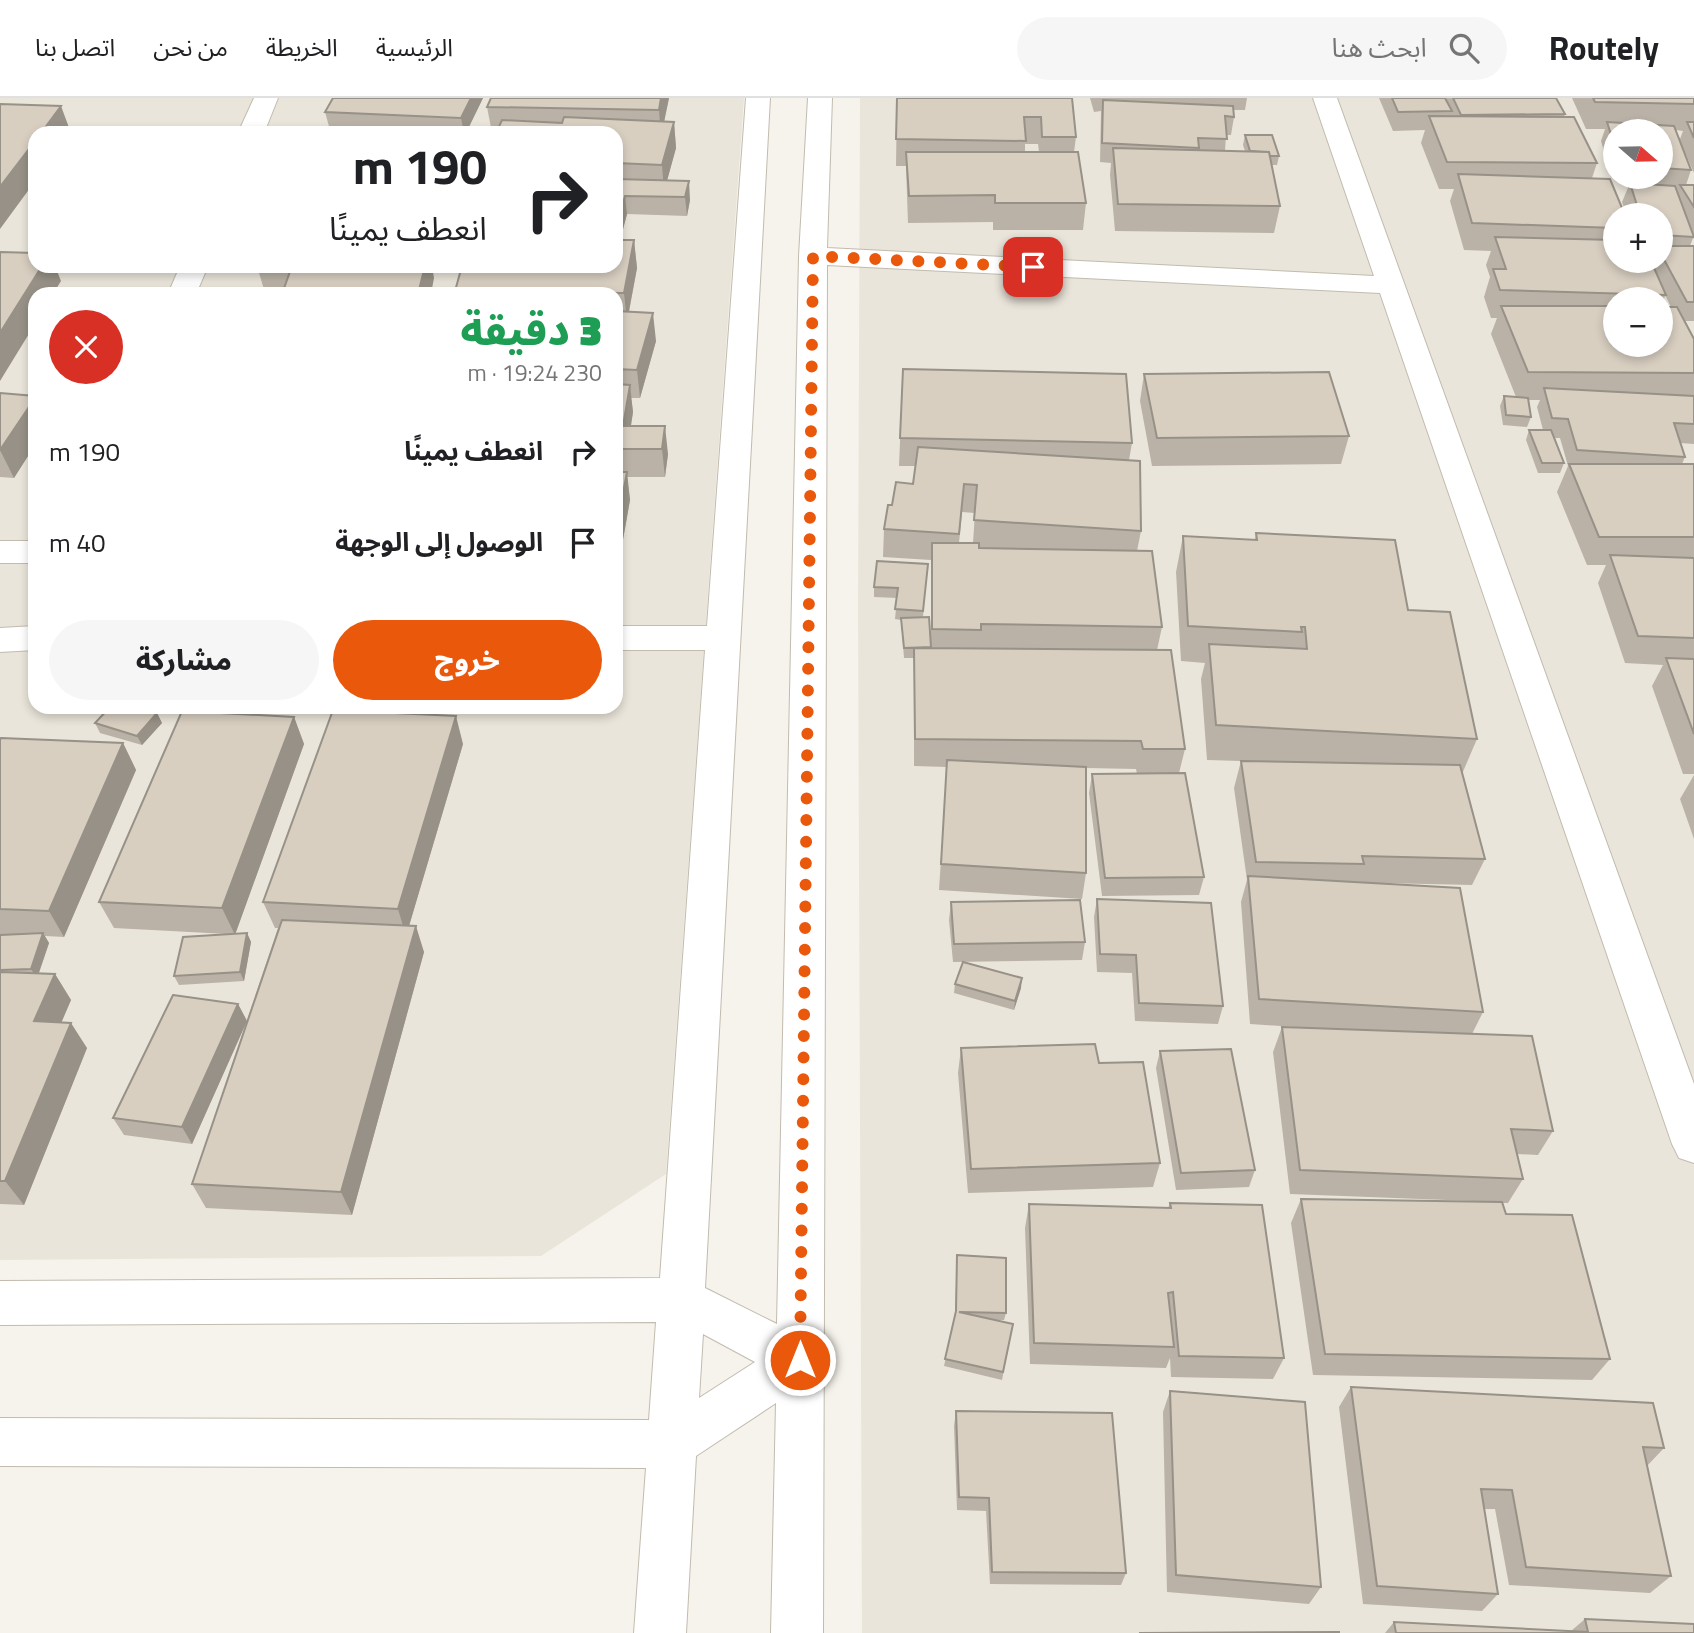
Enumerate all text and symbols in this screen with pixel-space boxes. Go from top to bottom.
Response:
search box [1017,17,1507,80]
text: Routely [1549,23,1659,73]
text: ابحث هنا [1331,28,1427,67]
text: اتصل بنا [35,29,115,65]
text: من نحن [153,29,228,65]
text: الخريطة [266,29,338,65]
text: الرئيسية [376,29,453,65]
icon: search [1445,29,1483,67]
north arrow [1603,119,1673,189]
map controls [1603,119,1673,357]
text: 190 m [353,128,487,203]
icon: right [511,154,602,245]
button: + [1603,203,1673,273]
text: انعطف يمينًا [329,204,487,252]
pin [1003,237,1063,297]
icon: arrive [1014,248,1052,286]
button: − [1603,287,1673,357]
text: 3 دقيقة [460,297,602,361]
button: close [49,310,123,384]
text: 230 m · 19:24 [467,355,602,390]
text: انعطف يمينًا [404,431,543,470]
text: 190 m [49,432,120,471]
icon: right [564,433,602,471]
text: الوصول إلى الوجهة [335,522,543,561]
text: 40 m [49,523,106,562]
icon: arrive [564,524,602,562]
button: مشاركة [49,620,319,700]
button: خروج [333,620,602,700]
position arrow [763,1323,837,1397]

